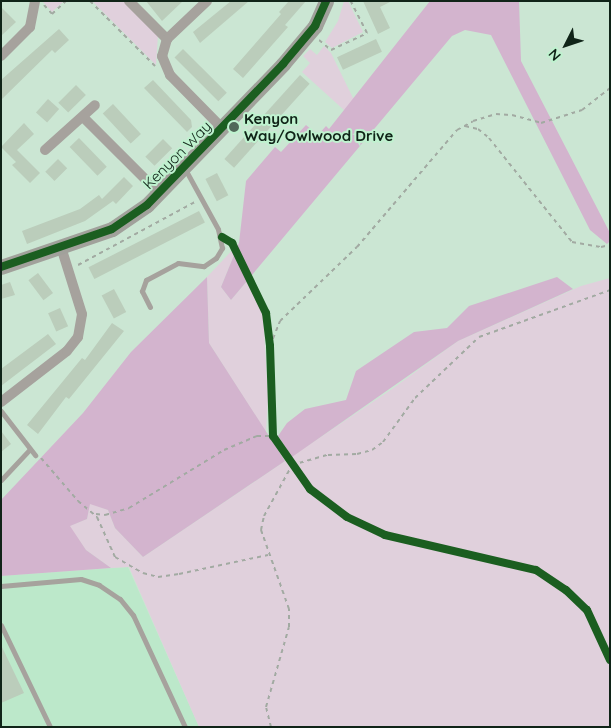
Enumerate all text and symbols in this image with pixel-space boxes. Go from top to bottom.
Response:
north arrow [541,20,591,70]
text: N [545,45,565,65]
place label: Kenyon Way/Owlwood Drive [244,109,393,144]
street label: Kenyon Way [139,117,215,193]
marker: Kenyon Way/Owlwood Drive [228,121,240,133]

